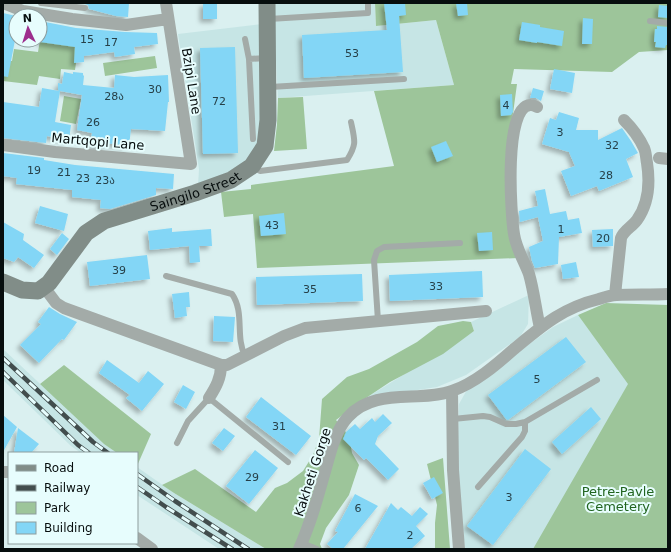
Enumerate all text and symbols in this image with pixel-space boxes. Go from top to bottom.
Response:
north arrow [8,8,48,48]
text: N [22,12,32,25]
house number: 15 [80,33,94,46]
house number: 17 [104,36,118,49]
street label: Bzipi Lane [179,47,204,115]
house number: 53 [345,47,359,60]
house number: 30 [148,83,162,96]
house number: 28ა [104,90,124,103]
house number: 72 [212,95,226,108]
house number: 4 [503,99,510,112]
house number: 26 [86,116,100,129]
house number: 3 [557,126,564,139]
street label: Martqopi Lane [51,130,145,153]
house number: 32 [605,139,619,152]
house number: 19 [27,164,41,177]
house number: 21 [57,166,71,179]
street label: Saingilo Street [148,169,244,214]
house number: 28 [599,169,613,182]
house number: 23 [76,172,90,185]
house number: 23ა [95,174,115,187]
house number: 43 [265,219,279,232]
house number: 1 [558,223,565,236]
house number: 20 [596,232,610,245]
house number: 39 [112,264,126,277]
house number: 33 [429,280,443,293]
house number: 35 [303,283,317,296]
house number: 5 [534,373,541,386]
house number: 31 [272,420,286,433]
street label: Kakheti Gorge [291,426,334,518]
legend [8,452,138,544]
text: Road [44,461,74,475]
house number: 29 [245,471,259,484]
text: Railway [44,481,90,495]
park label: Petre-Pavle Cemetery [582,484,654,514]
house number: 3 [506,491,513,504]
text: Park [44,501,70,515]
house number: 6 [355,502,362,515]
text: Building [44,521,93,535]
house number: 2 [407,529,414,542]

